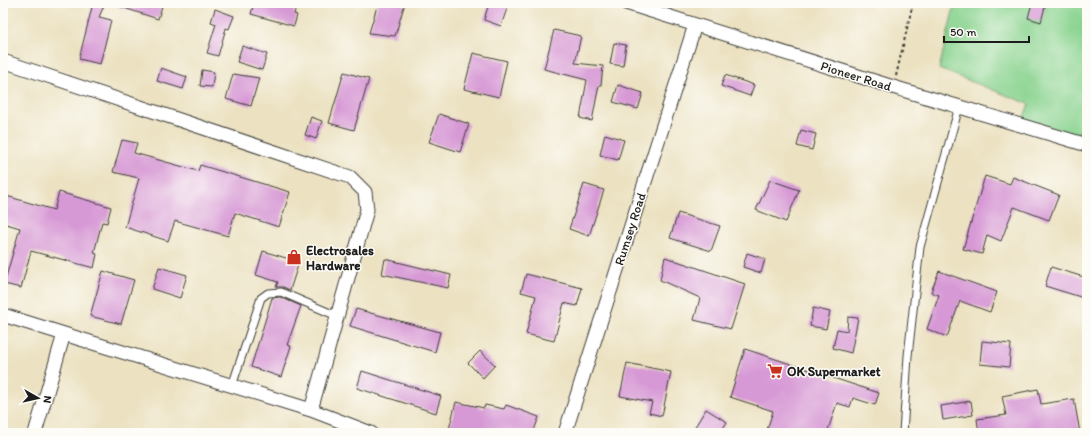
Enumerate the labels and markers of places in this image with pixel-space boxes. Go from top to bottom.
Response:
place label: Electrosales Hardware [306,243,374,273]
shop icon: Electrosales Hardware [285,248,303,266]
supermarket icon: OK Supermarket [766,362,784,380]
place label: OK Supermarket [787,364,881,380]

